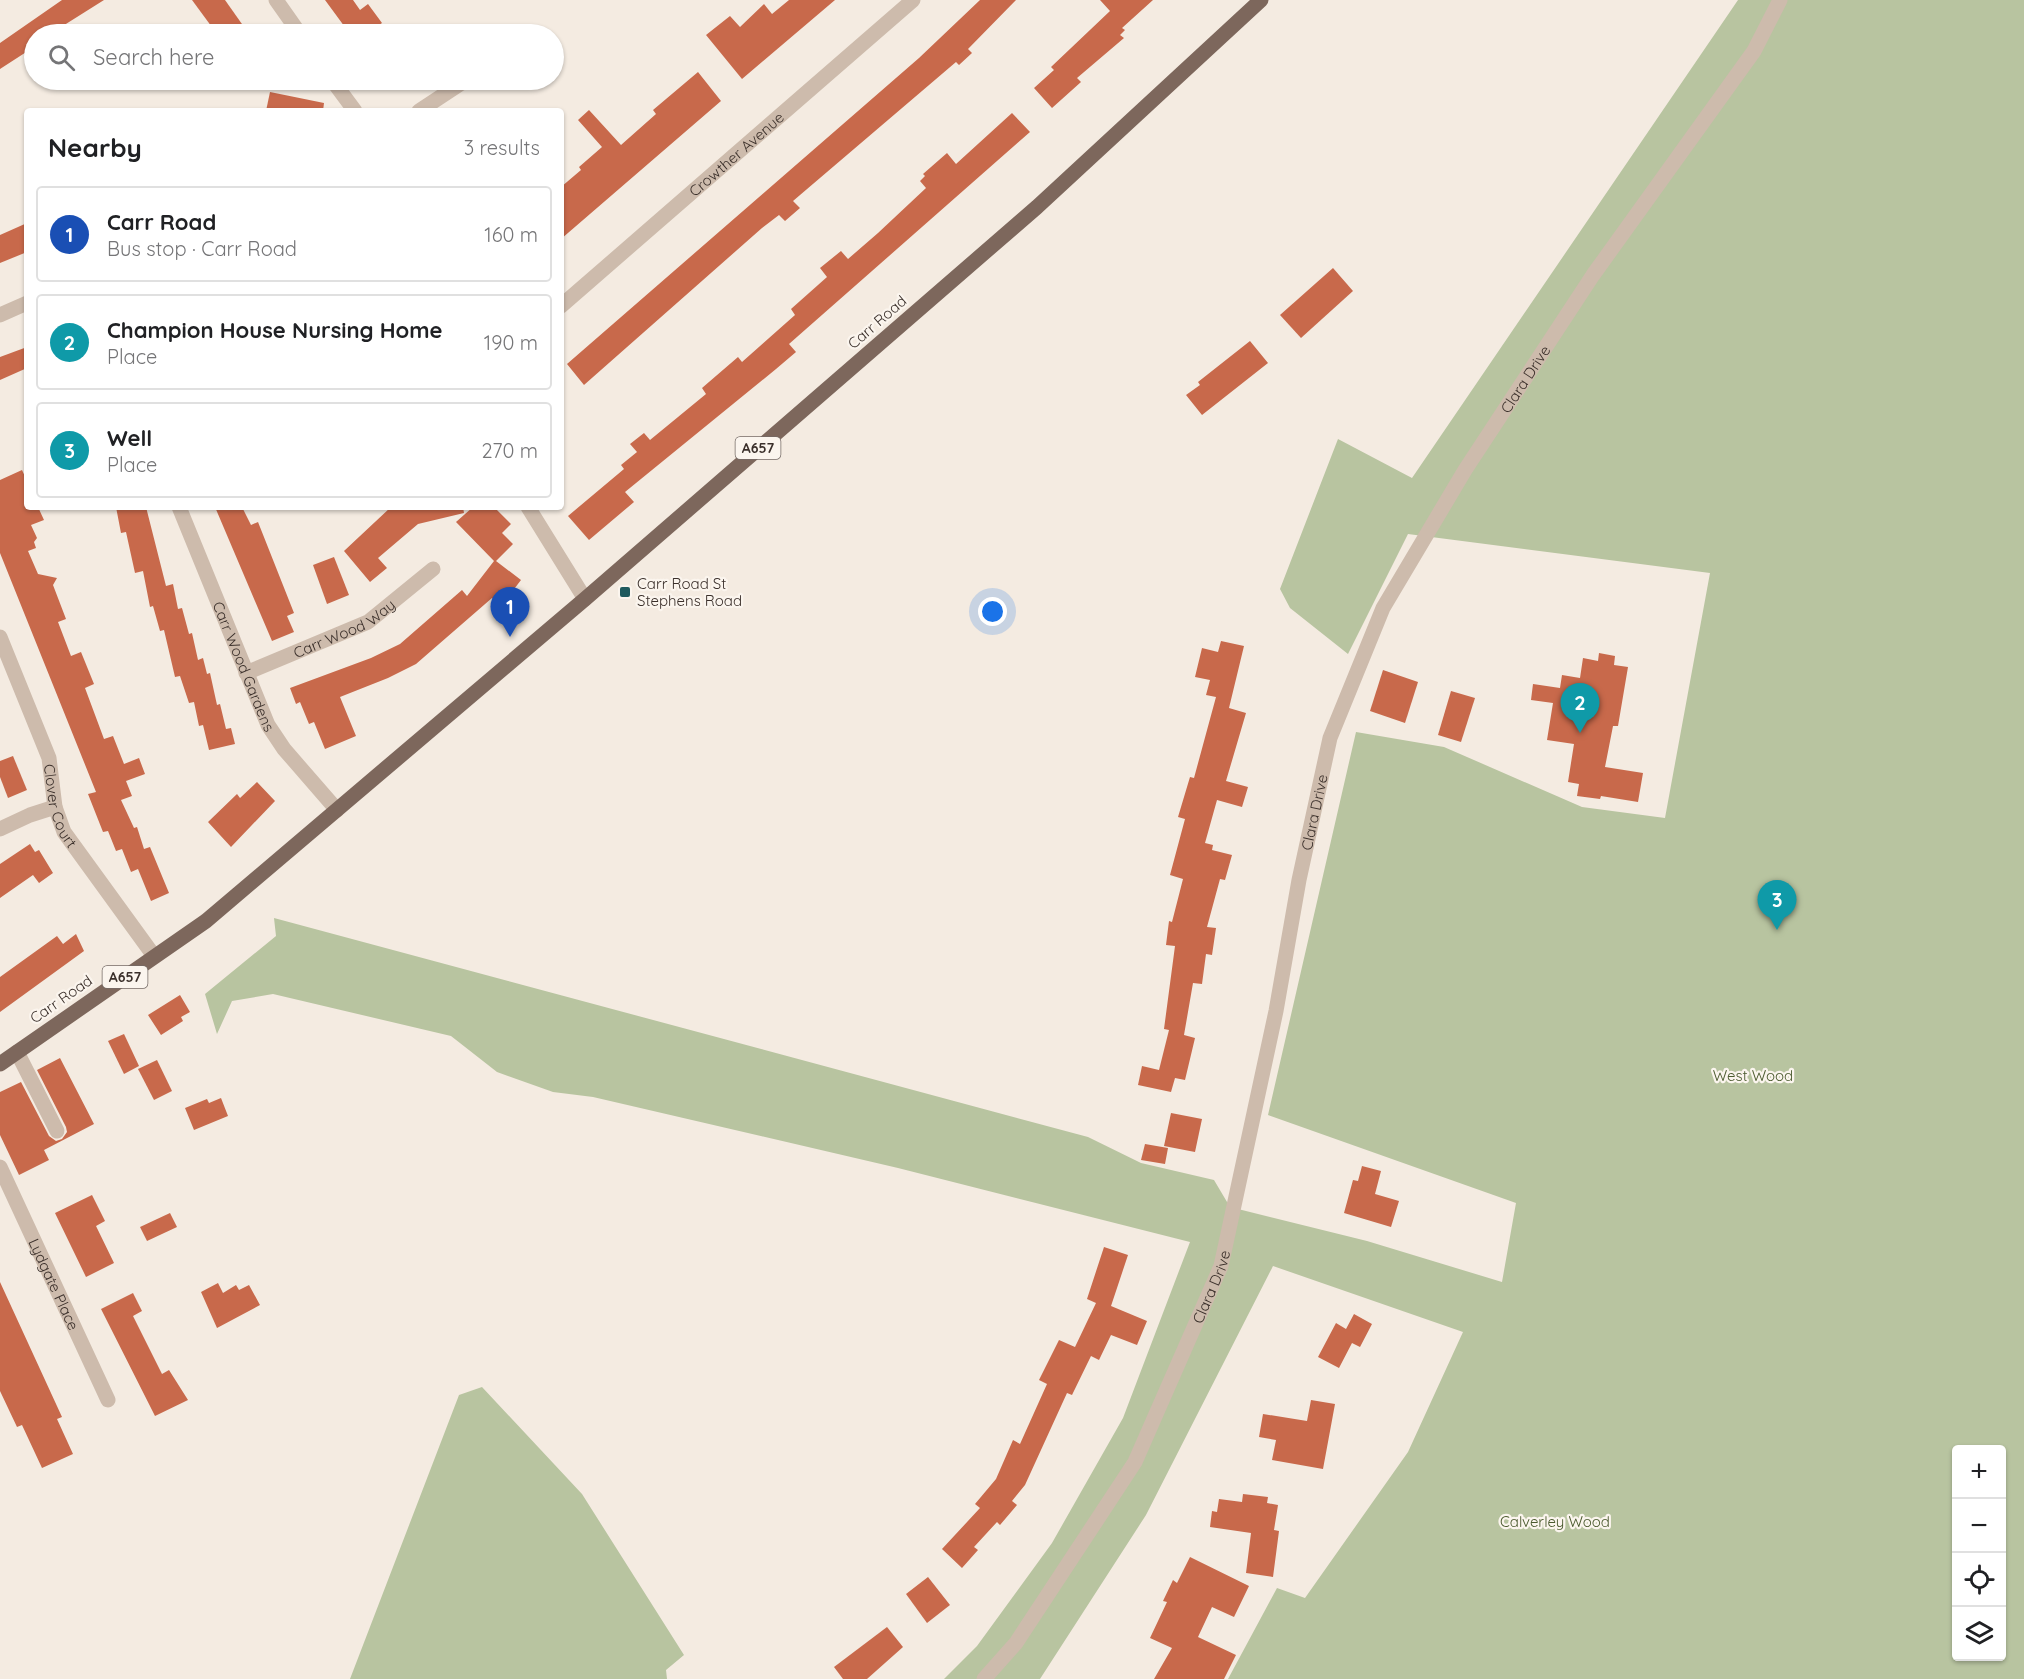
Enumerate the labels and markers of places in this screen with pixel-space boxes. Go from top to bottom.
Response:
place label: Carr Road St Stephens Road [637,574,742,610]
marker: Carr Road St Stephens Road [618,585,632,599]
pin: 1 [490,588,530,637]
pin: 2 [1560,684,1600,733]
pin: 3 [1758,880,1796,930]

